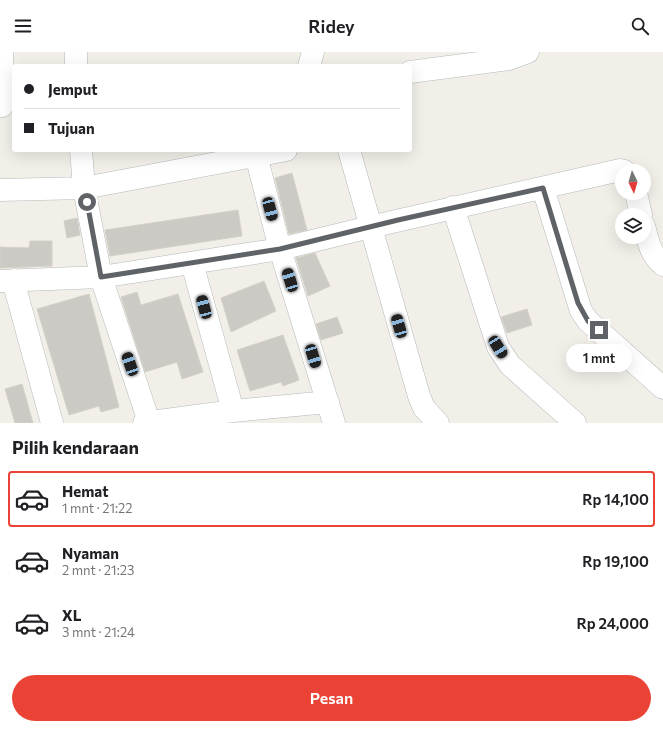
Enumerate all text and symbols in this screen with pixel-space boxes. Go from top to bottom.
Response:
icon: menu [12,15,34,37]
text: Ridey [308,15,355,37]
icon: search [629,15,651,37]
text: Jemput [48,80,98,98]
text: Tujuan [48,119,95,137]
north arrow [615,164,651,200]
map controls [615,164,651,244]
route start [78,193,96,211]
car [261,196,279,222]
button: layers [615,208,651,244]
car [281,267,299,293]
car [195,294,213,320]
car [390,313,408,339]
route end [590,321,608,339]
car [487,334,509,360]
car [304,343,322,369]
callout: 1 mnt [566,344,632,372]
text: 1 mnt [583,350,615,366]
car [120,351,140,377]
text: Pilih kendaraan [12,436,139,458]
icon: car [14,481,50,517]
text: Hemat [62,482,108,500]
text: Rp 14,100 [582,490,649,508]
text: 1 mnt · 21:22 [62,500,132,516]
icon: car [14,543,50,579]
text: Nyaman [62,544,119,562]
text: Rp 19,100 [582,552,649,570]
text: 2 mnt · 21:23 [62,562,134,578]
icon: car [14,605,50,641]
text: XL [62,606,81,624]
text: Rp 24,000 [577,614,649,632]
text: 3 mnt · 21:24 [62,624,135,640]
button: Pesan [12,675,651,721]

